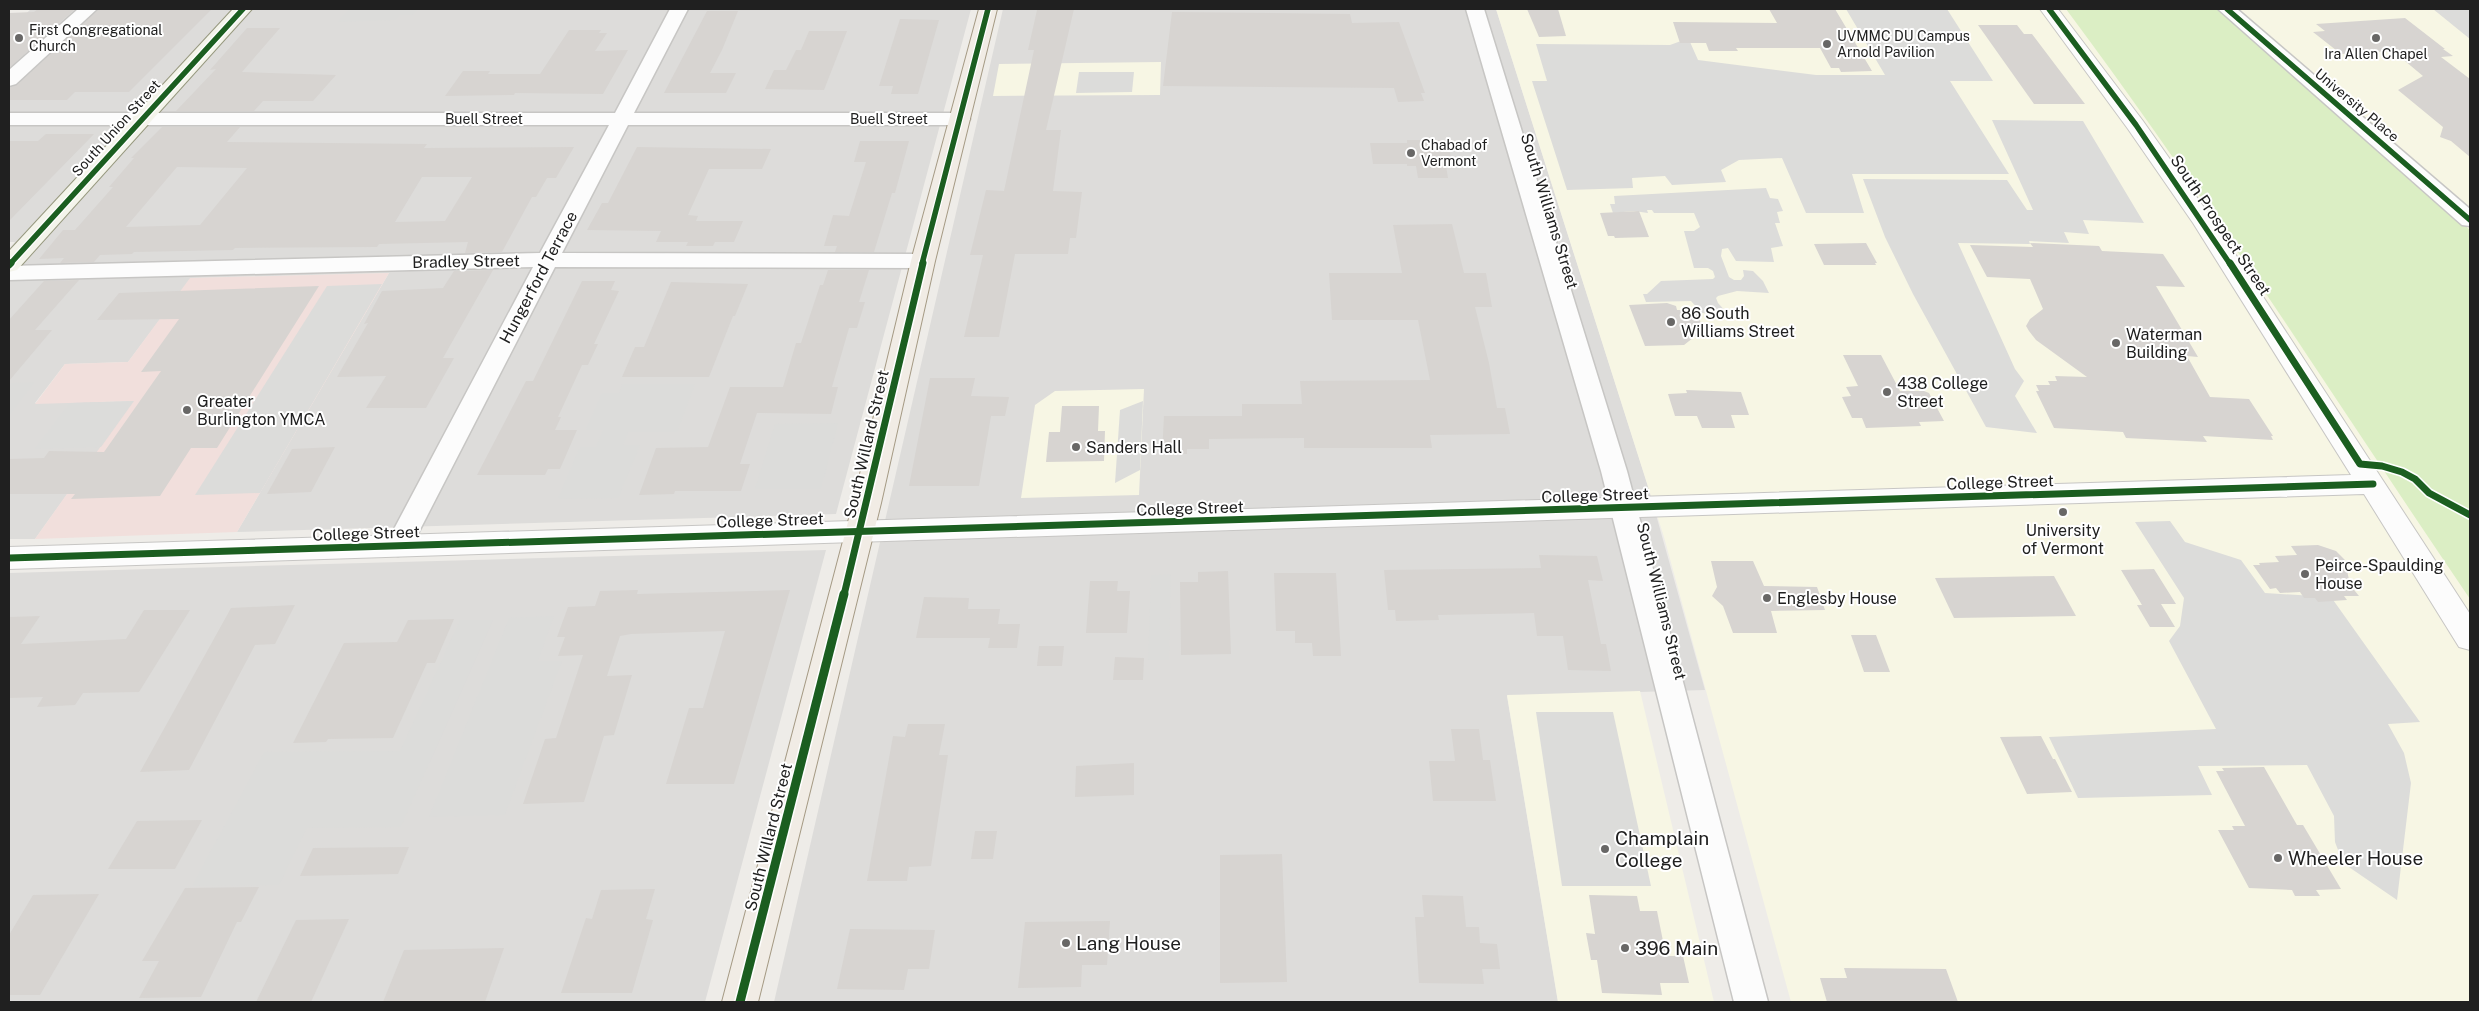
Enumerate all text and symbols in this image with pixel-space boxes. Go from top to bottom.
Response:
place label: First Congregational Church [29,22,162,54]
place label: UVMMC DU Campus Arnold Pavilion [1837,28,1970,60]
marker: First Congregational Church [13,32,25,44]
marker: Ira Allen Chapel [2370,32,2382,44]
marker: UVMMC DU Campus Arnold Pavilion [1821,38,1833,50]
place label: Ira Allen Chapel [2324,46,2428,62]
street label: University Place [2312,65,2402,145]
street label: South Union Street [69,77,163,179]
street label: Buell Street [445,111,523,127]
street label: Buell Street [850,111,928,127]
street label: South Williams Street [1517,131,1582,291]
place label: Chabad of Vermont [1421,137,1488,169]
marker: Chabad of Vermont [1405,147,1417,159]
street label: South Prospect Street [2166,151,2275,299]
street label: Hungerford Terrace [496,208,581,347]
street label: Bradley Street [412,251,520,272]
place label: 86 South Williams Street [1681,304,1795,341]
marker: 86 South Williams Street [1665,316,1677,328]
place label: Waterman Building [2126,325,2202,362]
marker: Waterman Building [2110,337,2122,349]
street label: South Willard Street [840,368,893,520]
place label: 438 College Street [1897,374,1988,411]
marker: 438 College Street [1881,386,1893,398]
place label: Greater Burlington YMCA [197,392,326,429]
marker: Greater Burlington YMCA [181,404,193,416]
place label: Sanders Hall [1086,438,1182,457]
marker: Sanders Hall [1070,441,1082,453]
street label: College Street [1946,471,2054,494]
street label: College Street [1541,484,1649,507]
street label: College Street [1136,497,1244,520]
marker: University of Vermont [2057,506,2069,518]
street label: College Street [716,509,824,532]
street label: South Williams Street [1633,520,1690,682]
place label: University of Vermont [2022,521,2104,558]
street label: College Street [312,522,420,545]
place label: Peirce-Spaulding House [2315,556,2444,593]
marker: Peirce-Spaulding House [2299,568,2311,580]
place label: Englesby House [1777,589,1897,608]
marker: Englesby House [1761,592,1773,604]
street label: South Willard Street [741,761,796,913]
place label: Champlain College [1615,827,1709,871]
marker: Champlain College [1599,843,1611,855]
place label: Wheeler House [2288,847,2423,869]
marker: Wheeler House [2272,852,2284,864]
place label: Lang House [1076,932,1181,954]
marker: Lang House [1060,937,1072,949]
place label: 396 Main [1635,937,1718,959]
marker: 396 Main [1619,942,1631,954]

